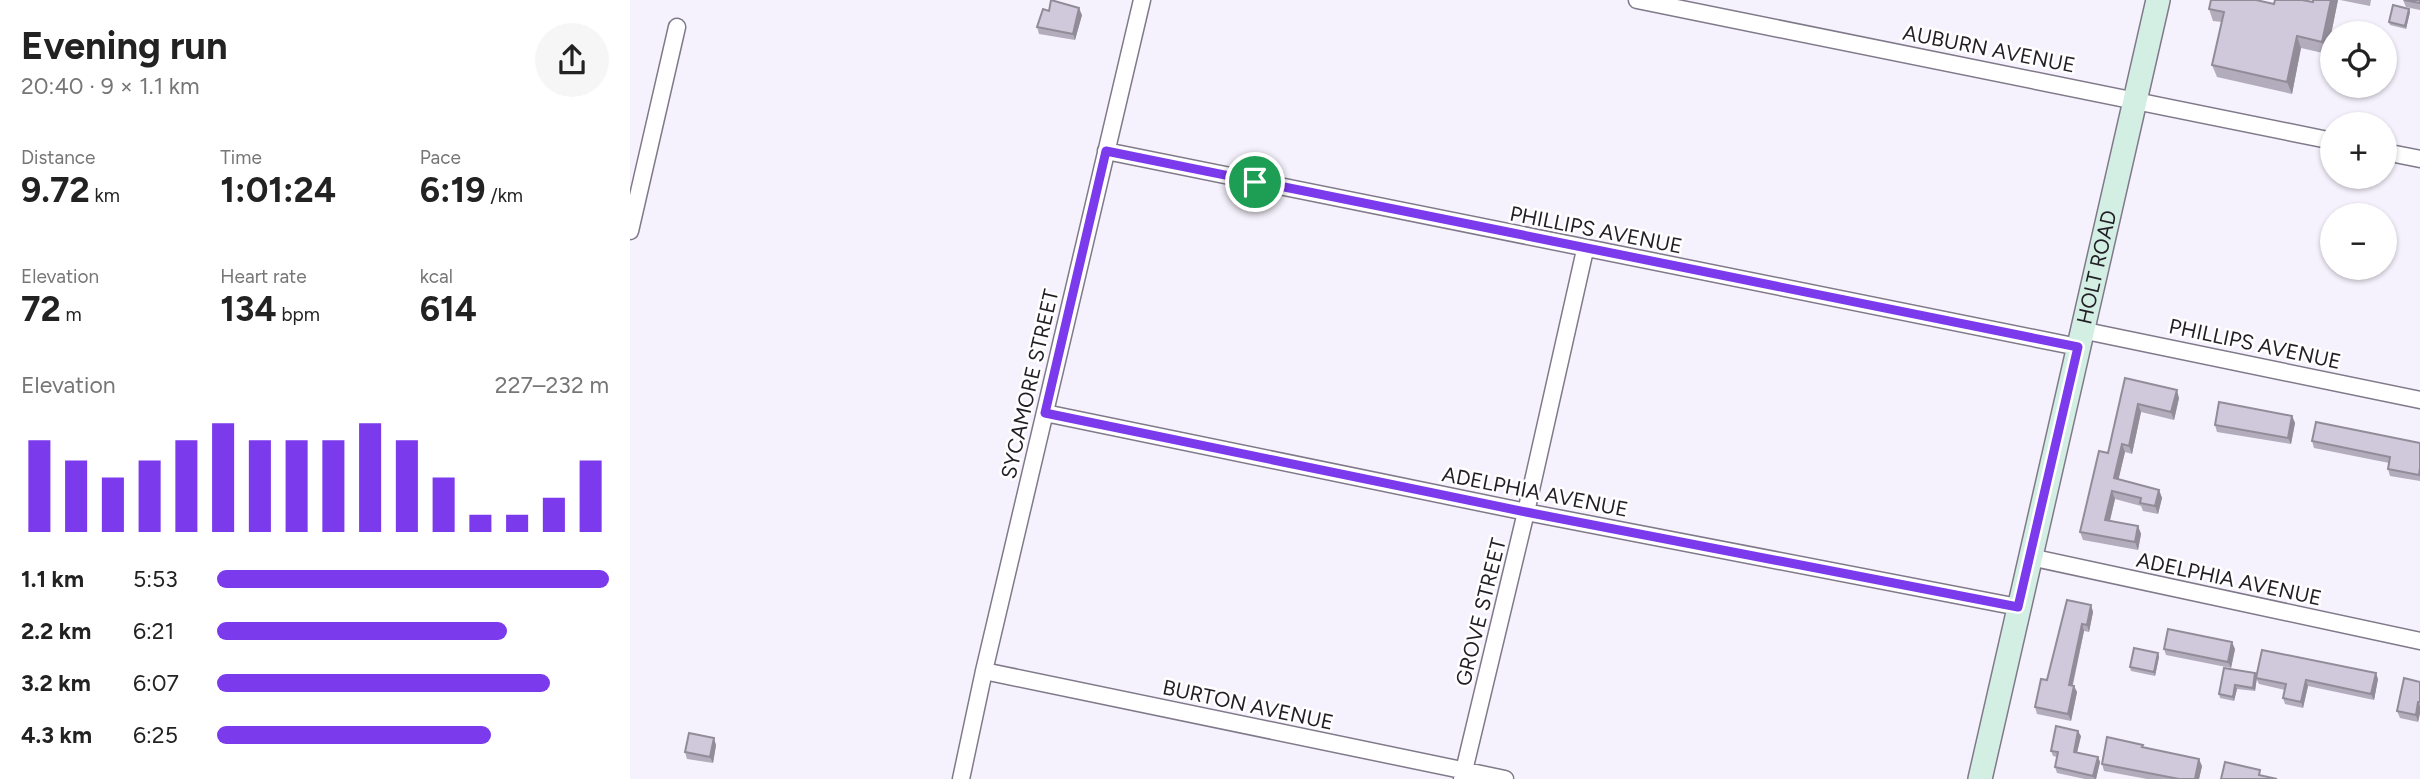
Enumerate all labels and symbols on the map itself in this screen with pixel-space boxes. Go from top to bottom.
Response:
street label: AUBURN AVENUE [1901,20,2077,77]
pin [1225,152,1285,212]
street label: PHILLIPS AVENUE [1508,201,1684,258]
street label: HOLT ROAD [2071,208,2122,327]
street label: SYCAMORE STREET [996,286,1064,481]
street label: PHILLIPS AVENUE [2167,313,2343,374]
street label: ADELPHIA AVENUE [1440,461,1630,522]
street label: GROVE STREET [1450,535,1511,688]
street label: ADELPHIA AVENUE [2134,547,2324,610]
street label: BURTON AVENUE [1160,674,1336,735]

